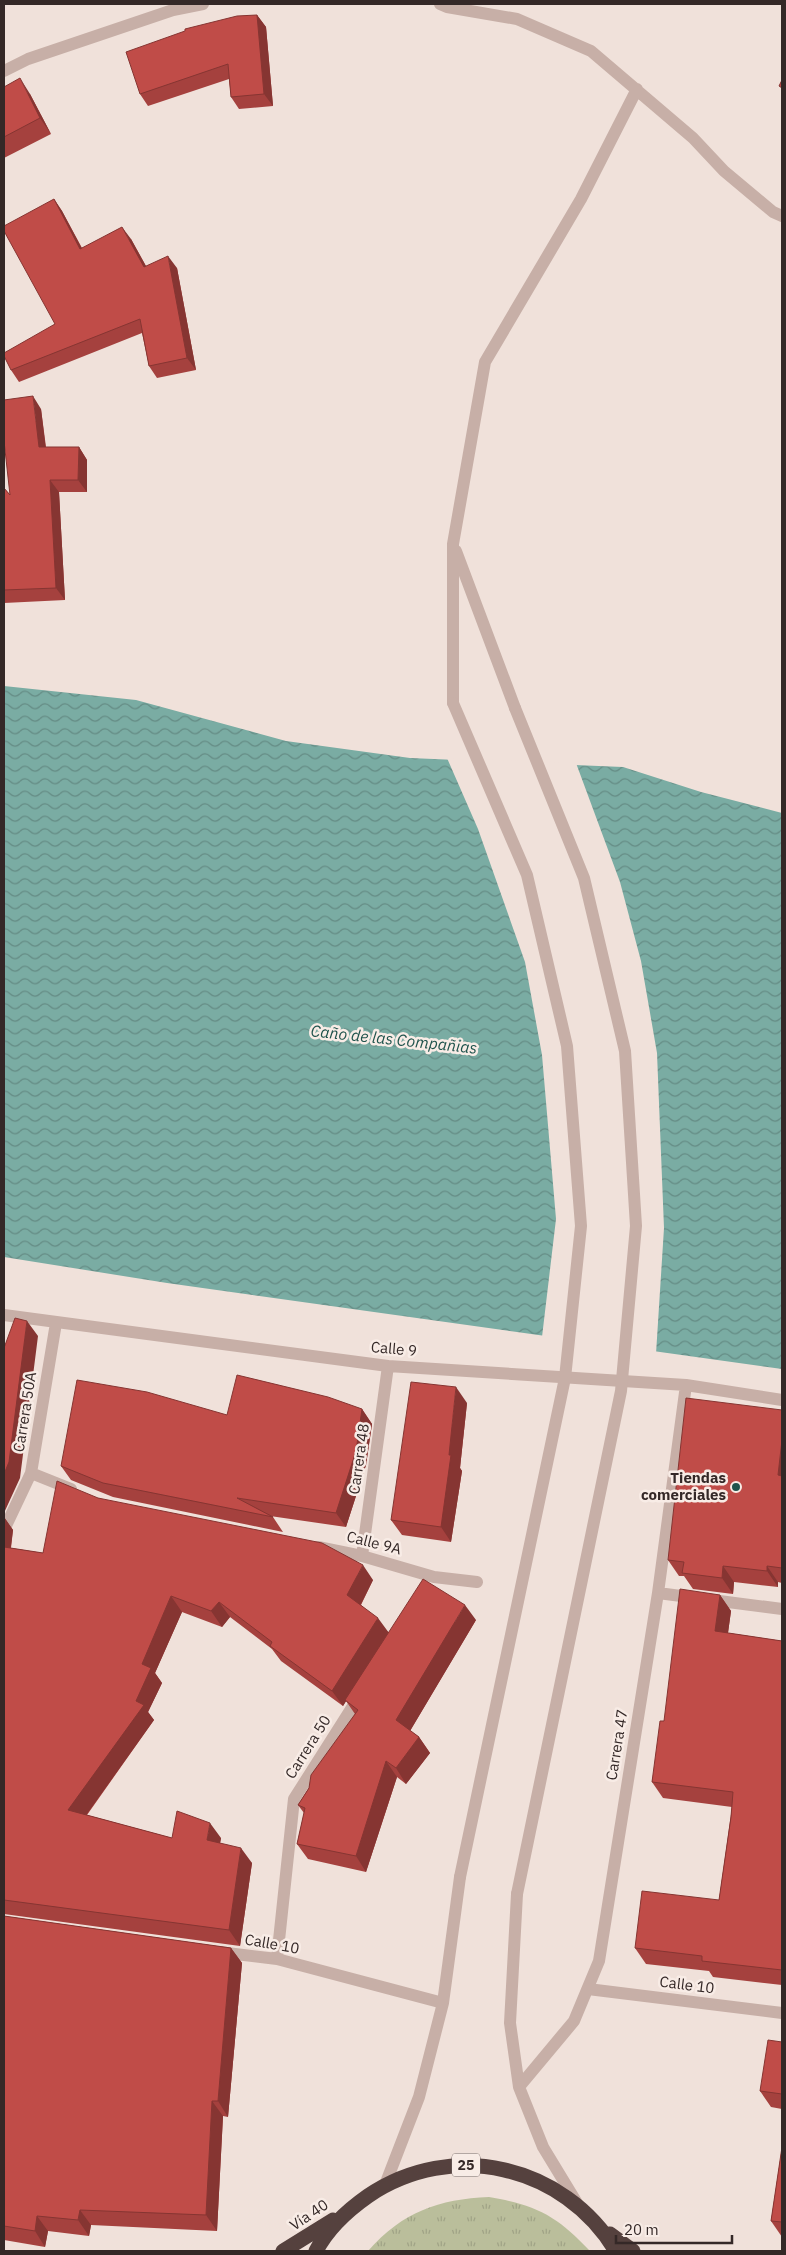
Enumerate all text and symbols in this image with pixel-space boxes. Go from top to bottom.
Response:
water label: Caño de las Compañias [310,1020,478,1058]
street label: Calle 9 [370,1337,418,1360]
street label: Carrera 50A [9,1370,40,1453]
street label: Carrera 48 [344,1422,373,1496]
place label: Tiendas comerciales [641,1468,726,1504]
marker: Tiendas comerciales [730,1481,742,1493]
street label: Calle 9A [345,1527,404,1559]
street label: Carrera 47 [602,1708,631,1782]
street label: Carrera 50 [281,1711,335,1782]
street label: Calle 10 [243,1929,301,1958]
street label: Calle 10 [659,1972,716,1997]
road number: 25 [452,2154,480,2176]
street label: Vía 40 [286,2195,332,2234]
scale bar [616,2212,732,2244]
text: 20 m [624,2220,659,2239]

